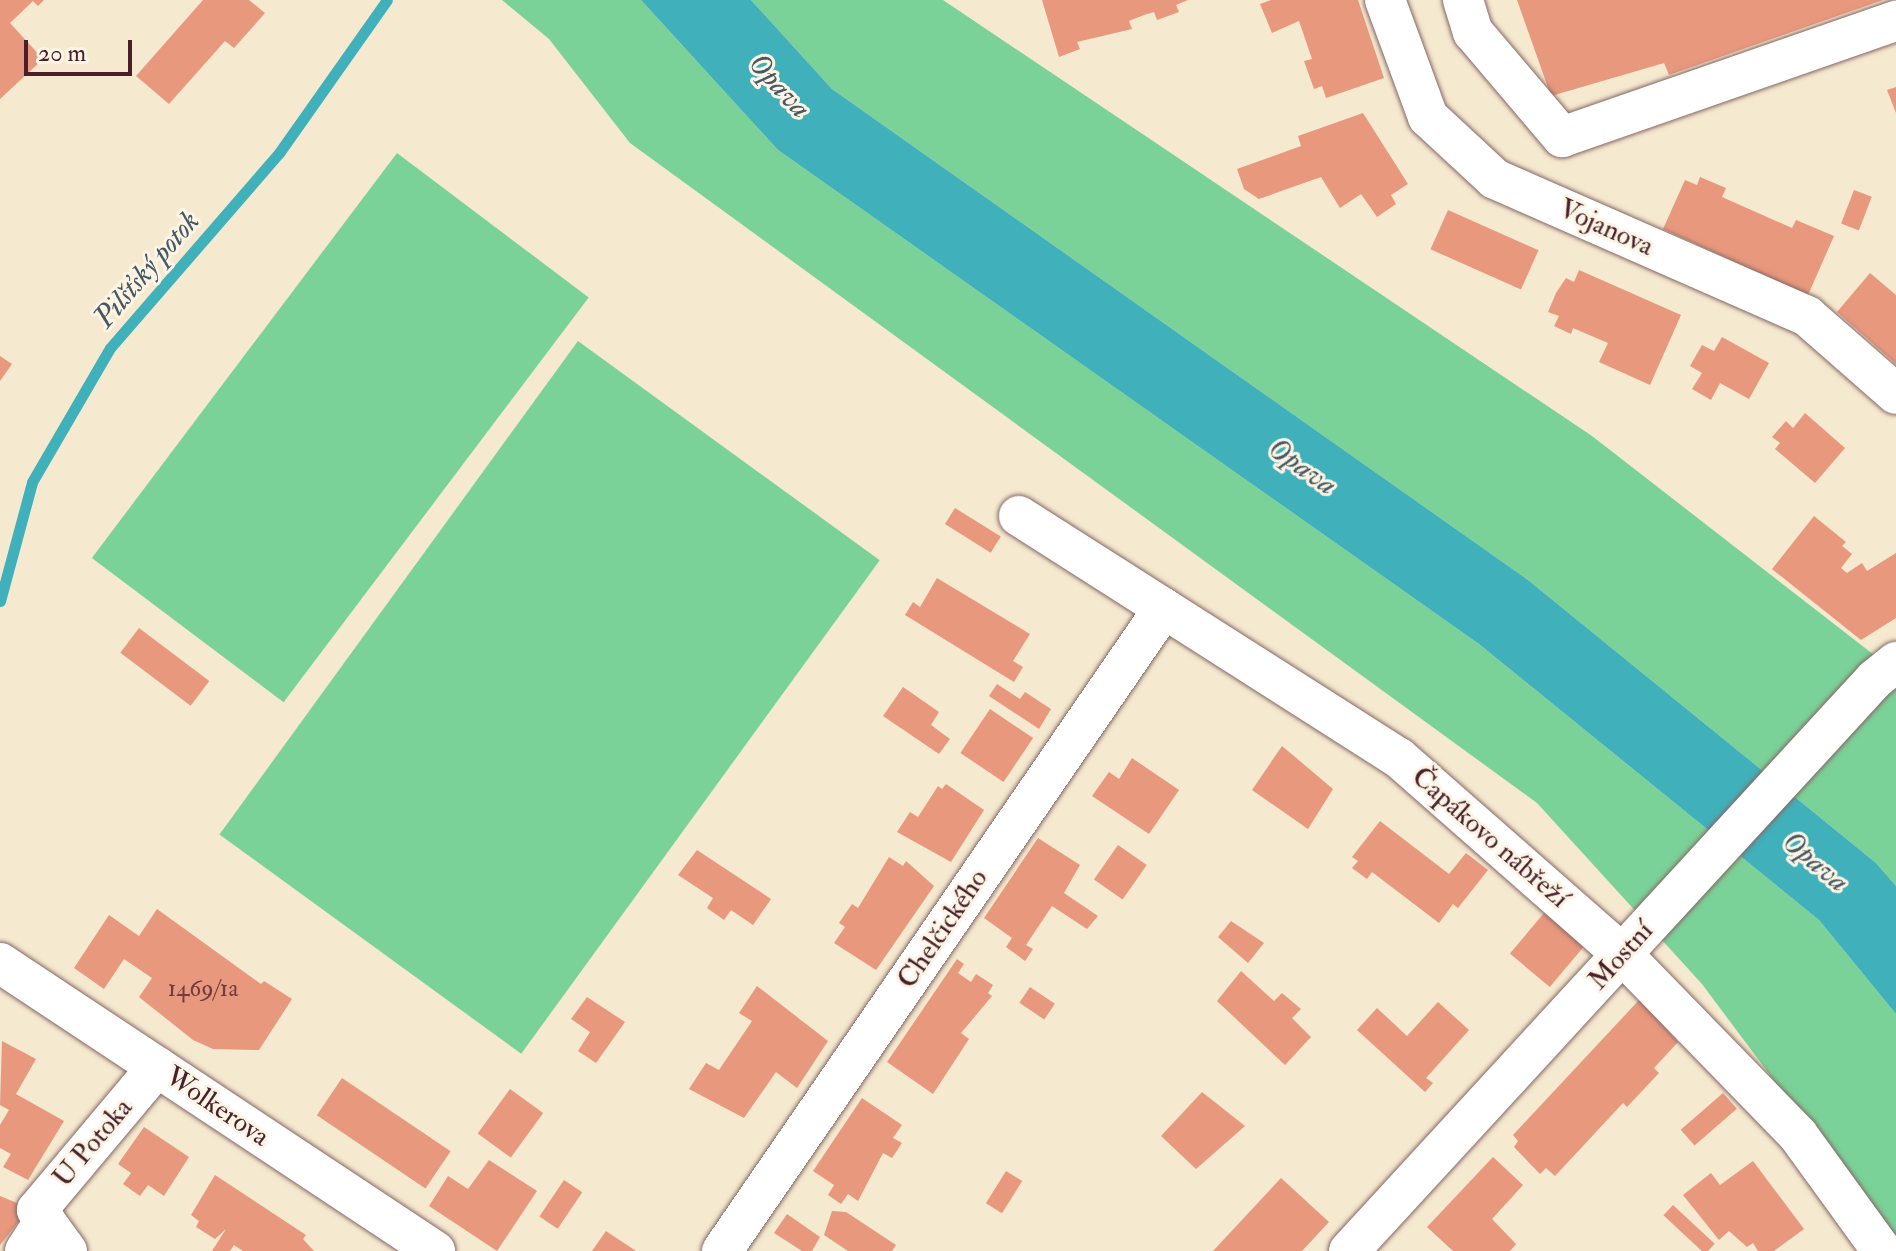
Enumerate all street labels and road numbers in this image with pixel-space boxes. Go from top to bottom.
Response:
street label: Vojanova [1553,192,1659,264]
street label: Čapákovo nábřeží [1404,761,1576,915]
street label: Chelčického [891,863,995,995]
street label: Mostní [1582,915,1660,997]
street label: Wolkerova [159,1060,275,1154]
street label: U Potoka [46,1092,140,1194]

